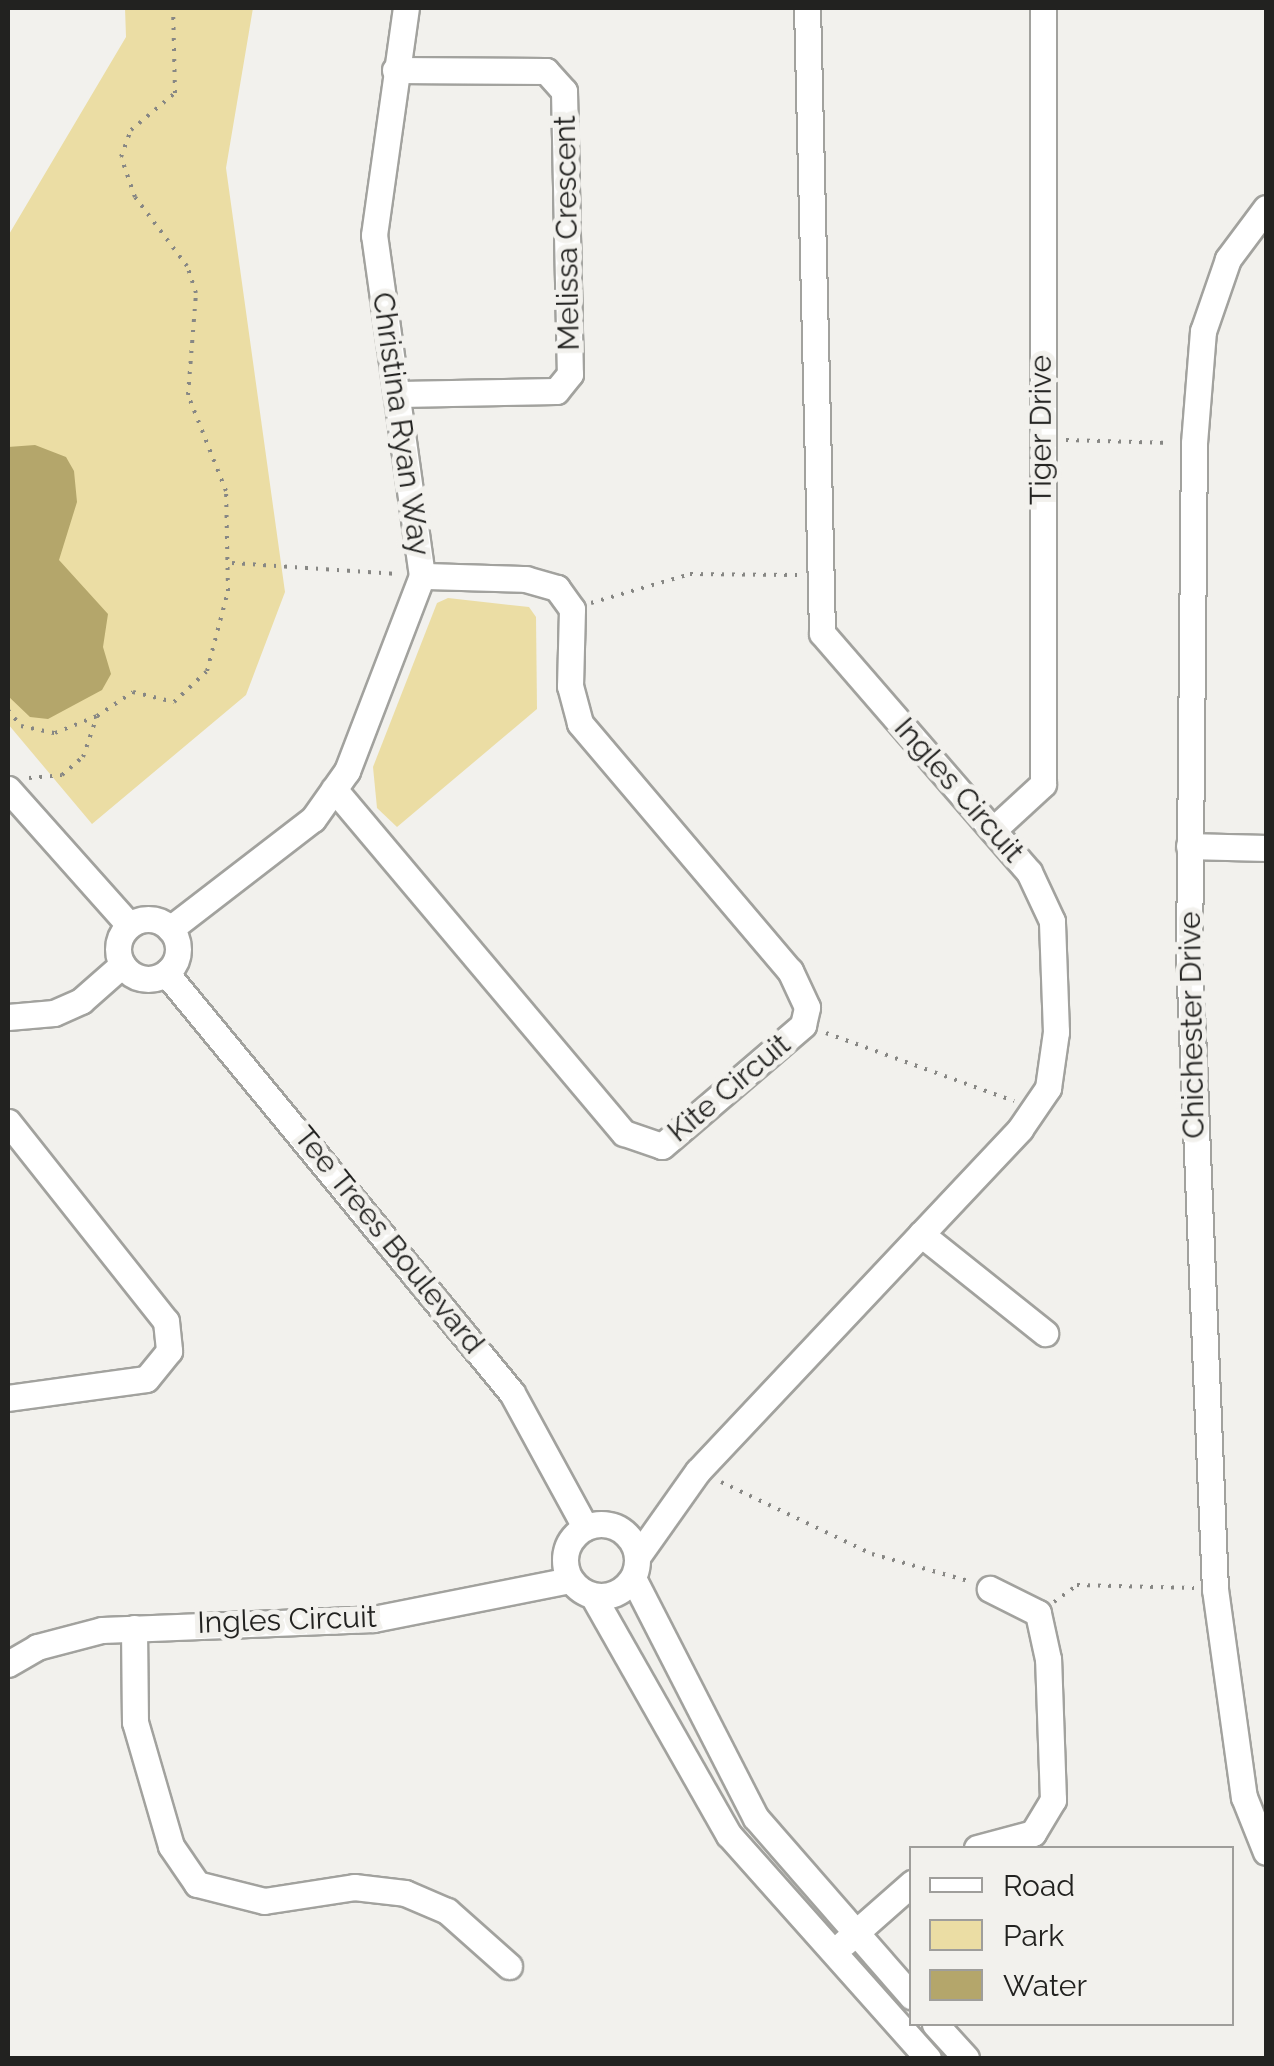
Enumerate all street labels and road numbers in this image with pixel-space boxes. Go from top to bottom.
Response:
street label: Melissa Crescent [547,115,587,351]
street label: Christina Ryan Way [365,290,437,558]
street label: Tiger Drive [1023,355,1059,505]
street label: Ingles Circuit [887,710,1031,870]
street label: Chichester Drive [1172,911,1212,1139]
street label: Kite Circuit [660,1026,798,1150]
street label: Tee Trees Boulevard [286,1119,492,1361]
street label: Ingles Circuit [197,1599,377,1641]

